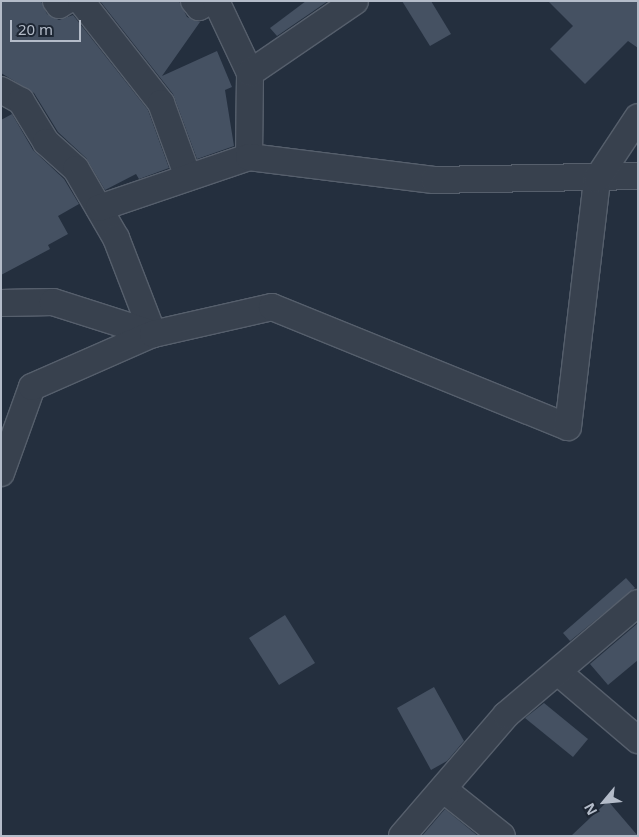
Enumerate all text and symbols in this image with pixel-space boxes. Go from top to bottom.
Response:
scale bar [12,10,84,42]
text: 20 m [18,19,53,39]
north arrow [579,777,629,827]
text: N [579,800,601,819]

